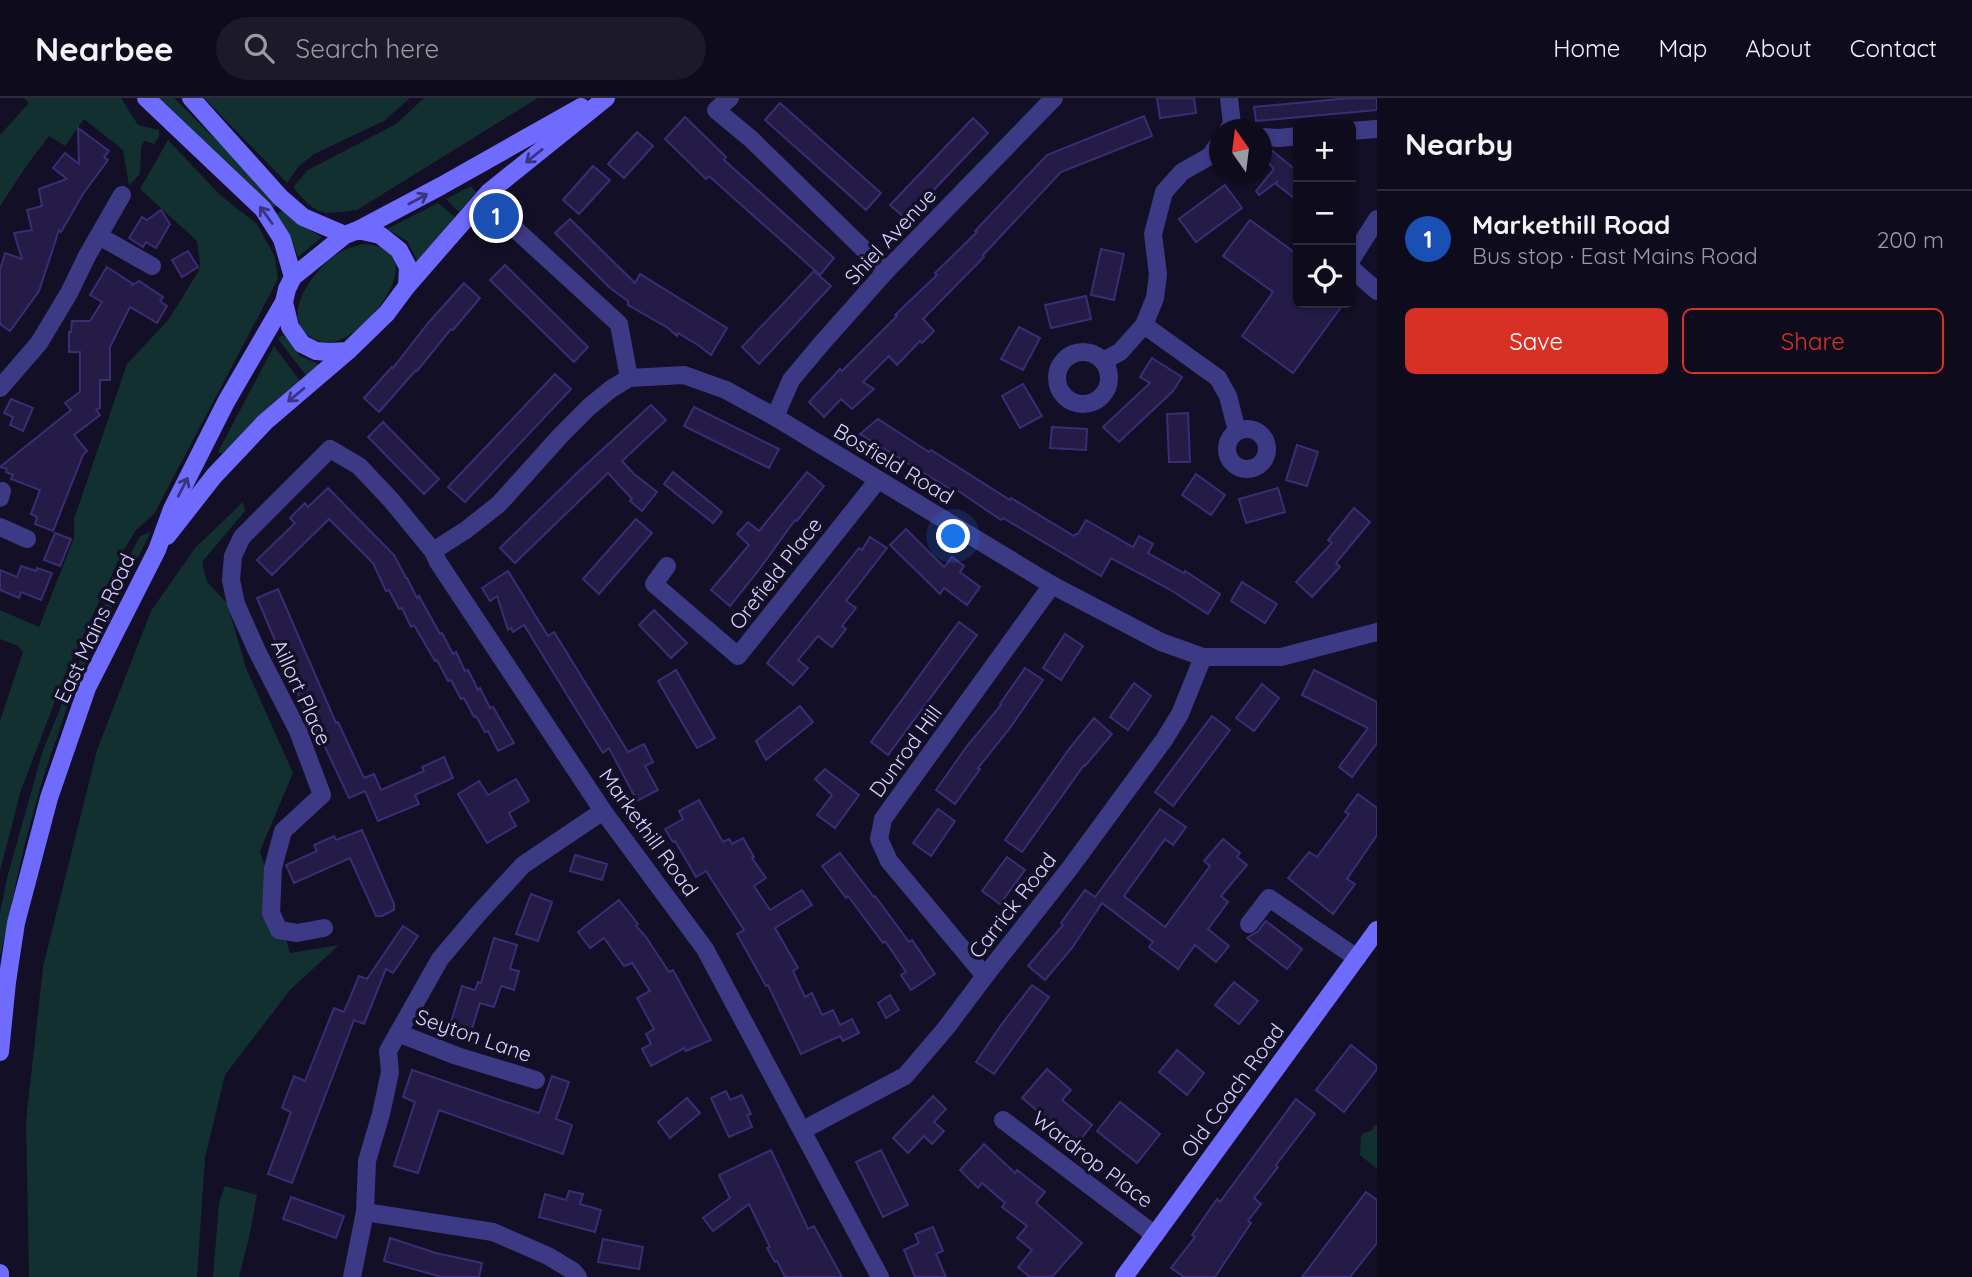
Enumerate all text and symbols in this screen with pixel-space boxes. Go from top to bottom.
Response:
search box [216,17,706,80]
text: Nearbee [35,28,174,69]
icon: search [240,29,278,67]
text: Search here [296,32,439,65]
text: Home [1553,33,1620,63]
text: Map [1658,33,1707,63]
text: About [1745,33,1812,63]
text: Contact [1850,33,1937,63]
north arrow [1209,119,1272,182]
map controls [1293,119,1356,308]
button: + [1293,119,1356,182]
text: Nearby [1405,125,1513,163]
one-way arrow [525,148,543,163]
street label: Shiel Avenue [839,182,941,290]
button: − [1293,182,1356,245]
pin: 1 [473,190,519,242]
one-way arrow [407,191,428,205]
one-way arrow [258,206,273,225]
text: Markethill Road [1472,208,1670,241]
text: 1 [1424,225,1432,254]
text: 200 m [1877,225,1944,254]
text: Bus stop · East Mains Road [1472,241,1758,270]
button: locate [1293,245,1356,308]
button: Save [1405,308,1668,374]
button: Share [1682,308,1944,374]
one-way arrow [288,387,306,403]
street label: Bosfield Road [829,417,959,509]
one-way arrow [177,477,190,498]
street label: Orefield Place [723,512,827,634]
your location [936,519,970,553]
street label: East Mains Road [48,549,140,707]
street label: Aillort Place [266,635,338,749]
street label: Dunrod Hill [863,700,947,802]
street label: Markethill Road [594,763,704,901]
street label: Carrick Road [963,847,1061,963]
street label: Seyton Lane [413,1003,535,1067]
street label: Old Coach Road [1175,1018,1289,1162]
street label: Wardrop Place [1027,1105,1159,1213]

